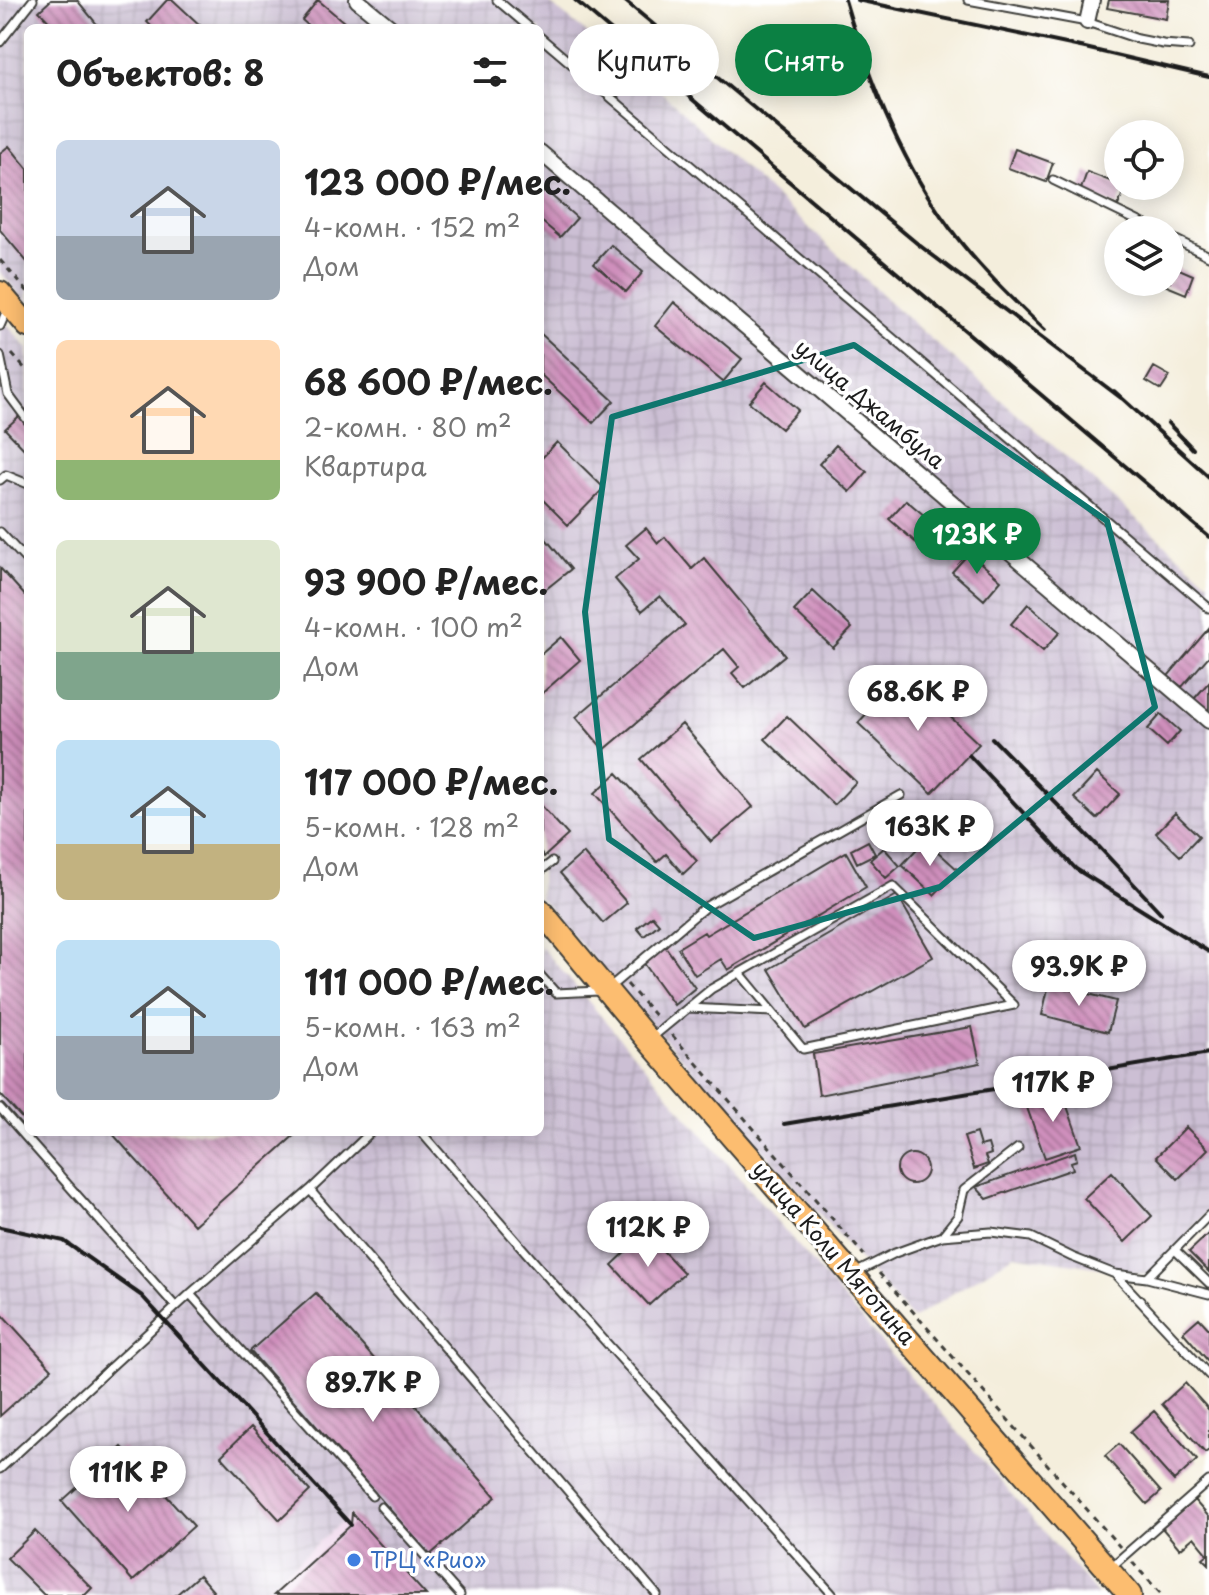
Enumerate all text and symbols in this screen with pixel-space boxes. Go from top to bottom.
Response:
chip: Купить [568,24,719,96]
chip: Снять [735,24,872,96]
text: Объектов: 8 [56,46,265,98]
icon: filters [468,50,512,94]
map controls [1104,120,1184,296]
button: locate [1104,120,1184,200]
text: 123 000 ₽/мес. [304,155,571,207]
icon: home [120,172,216,268]
text: 4-комн. · 152 m² [304,207,520,246]
button: layers [1104,216,1184,296]
text: Дом [304,246,360,285]
street label: улица Джамбула [789,330,953,476]
text: 68 600 ₽/мес. [304,355,553,407]
icon: home [120,372,216,468]
text: 2-комн. · 80 m² [304,407,512,446]
text: Квартира [304,446,427,485]
pin: 123K ₽ [912,508,1042,576]
text: 123K ₽ [932,514,1022,553]
text: 93 900 ₽/мес. [304,555,548,607]
icon: home [120,572,216,668]
text: 4-комн. · 100 m² [304,607,523,646]
text: Дом [304,646,360,685]
pin: 68.6K ₽ [844,665,992,733]
text: 68.6K ₽ [866,671,970,710]
text: 117 000 ₽/мес. [304,755,558,807]
icon: home [120,772,216,868]
pin: 163K ₽ [865,800,995,868]
text: 163K ₽ [885,806,975,845]
text: 5-комн. · 128 m² [304,807,519,846]
text: Дом [304,846,360,885]
pin: 93.9K ₽ [1005,940,1153,1008]
text: 93.9K ₽ [1030,946,1128,985]
text: 111 000 ₽/мес. [304,955,554,1007]
icon: home [120,972,216,1068]
text: 5-комн. · 163 m² [304,1007,521,1046]
text: Дом [304,1046,360,1085]
pin: 117K ₽ [988,1056,1118,1124]
text: 117K ₽ [1011,1062,1095,1101]
street label: улица Коли Мяготина [746,1153,925,1351]
pin: 112K ₽ [583,1201,713,1269]
text: 112K ₽ [605,1207,691,1246]
pin: 89.7K ₽ [299,1356,447,1424]
text: 89.7K ₽ [324,1362,422,1401]
pin: 111K ₽ [63,1446,193,1514]
text: 111K ₽ [88,1452,168,1491]
place label: ТРЦ «Рио» [370,1542,486,1575]
marker: ТРЦ «Рио» [345,1551,363,1569]

